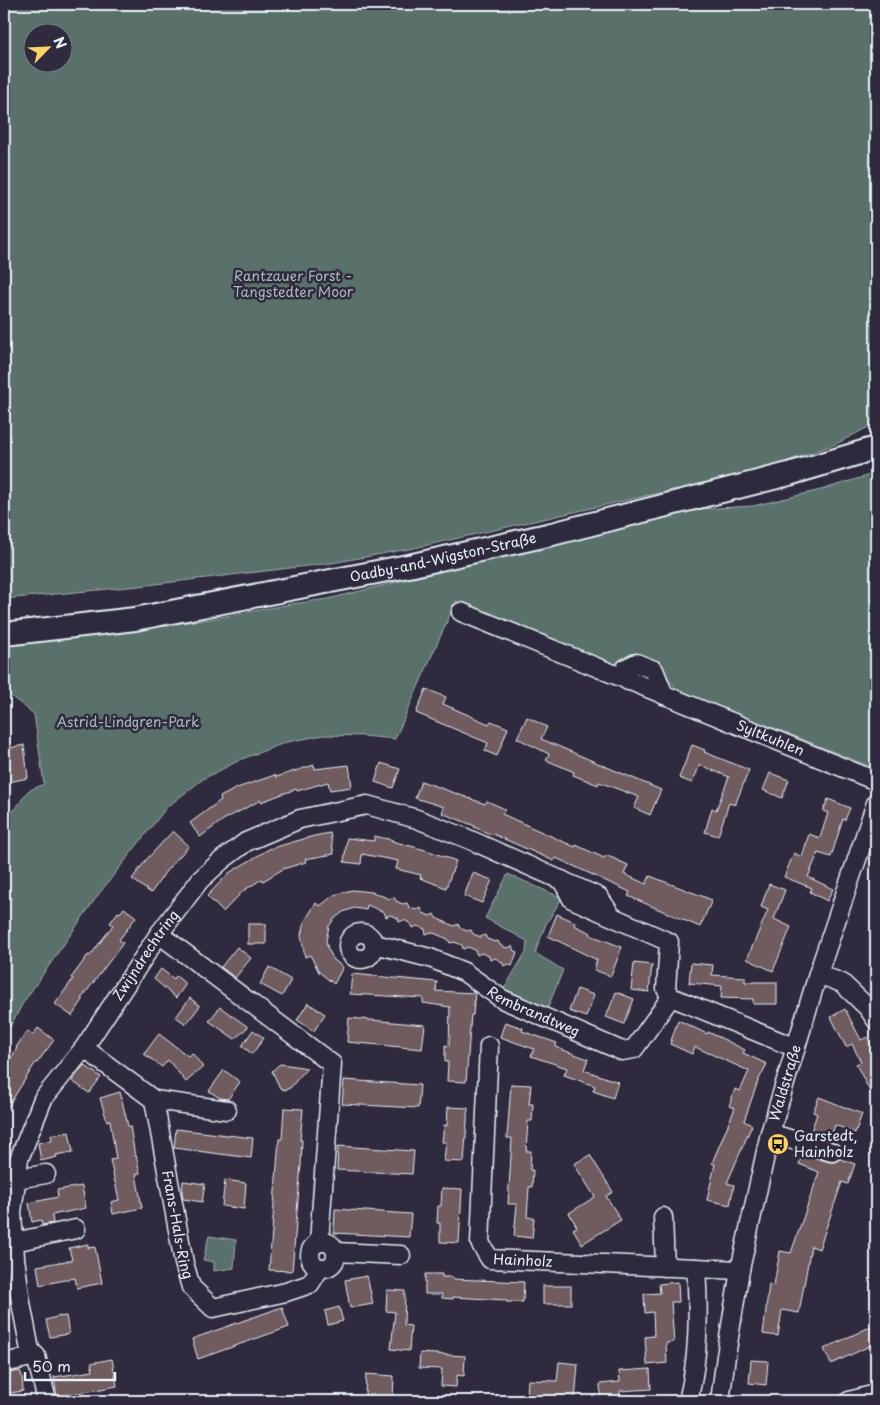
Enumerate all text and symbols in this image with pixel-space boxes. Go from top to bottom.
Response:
north arrow [22,22,72,72]
text: N [48,33,72,52]
park label: Rantzauer Forst - Tangstedter Moor [233,265,354,302]
street label: Oadby-and-Wigston-Straße [348,527,538,587]
park label: Astrid-Lindgren-Park [57,711,200,732]
street label: Syltkuhlen [733,714,808,761]
street label: Zwijndrechtring [107,905,184,1005]
street label: Rembrandtweg [483,981,583,1042]
street label: Waldstraße [763,1042,806,1124]
place label: Garstedt, Hainholz [794,1125,858,1162]
bus stop icon: Garstedt, Hainholz [766,1132,790,1156]
street label: Frans-Hals-Ring [157,1168,199,1282]
street label: Hainholz [493,1248,553,1272]
scale bar [25,1350,115,1382]
text: 50 m [32,1354,71,1377]

